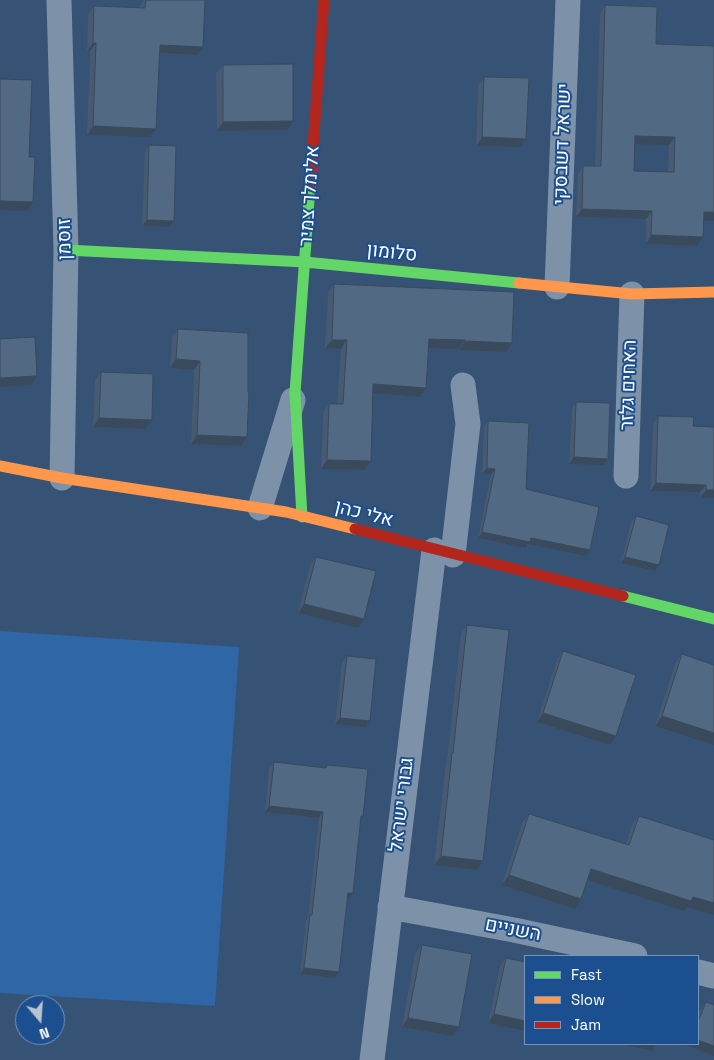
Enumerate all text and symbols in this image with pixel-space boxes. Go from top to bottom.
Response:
street label: ישראל דשבסקי [549,83,577,205]
street label: אלימלך צמיר [295,145,325,247]
street label: זוסמן [53,218,77,260]
street label: סלומון [366,239,418,267]
street label: האחים גלזר [616,339,642,431]
street label: אלי כהן [332,496,396,532]
street label: גבורי ישראל [385,756,419,854]
street label: השניים [483,913,543,947]
legend [524,955,699,1045]
text: Fast [571,965,602,984]
text: Slow [571,990,605,1009]
north arrow [15,995,65,1045]
text: Jam [571,1015,601,1034]
text: N [37,1023,52,1043]

